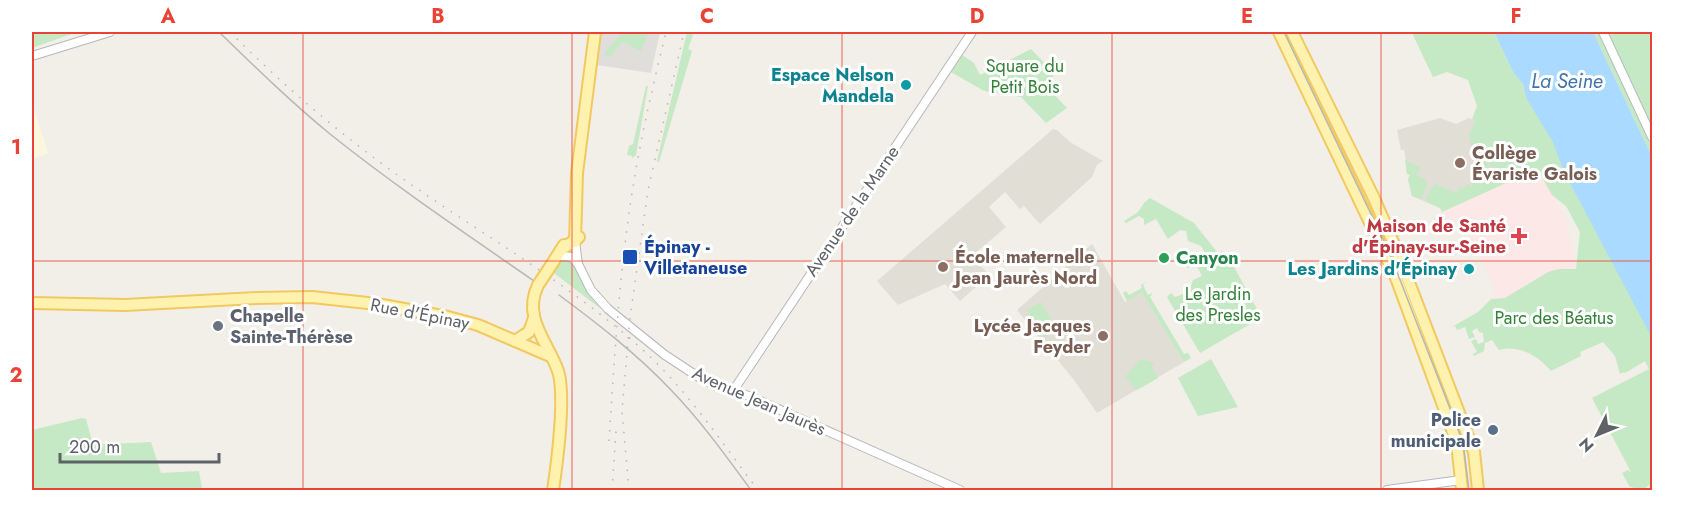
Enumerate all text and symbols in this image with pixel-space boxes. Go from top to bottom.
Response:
text: A [160,2,176,31]
text: B [431,2,445,31]
text: C [700,2,714,31]
text: D [970,2,984,31]
text: E [1241,2,1253,31]
text: F [1510,2,1522,31]
park label: Square du Petit Bois [986,53,1064,100]
place label: Espace Nelson Mandela [771,62,894,109]
water label: La Seine [1531,67,1603,96]
marker: Espace Nelson Mandela [899,78,913,92]
text: 1 [11,133,21,162]
street label: Avenue de la Marne [799,140,905,282]
place label: Collège Évariste Galois [1472,140,1597,187]
marker: Collège Évariste Galois [1453,156,1467,170]
place label: Maison de Santé d'Épinay-sur-Seine [1352,213,1506,260]
marker: Maison de Santé d'Épinay-sur-Seine [1510,227,1528,245]
place label: Épinay - Villetaneuse [643,234,747,281]
place label: École maternelle Jean Jaurès Nord [952,244,1097,291]
place label: Canyon [1176,245,1239,271]
marker: Épinay - Villetaneuse [621,248,639,266]
marker: Canyon [1157,251,1171,265]
place label: Les Jardins d'Épinay [1288,256,1458,282]
marker: École maternelle Jean Jaurès Nord [936,260,950,274]
marker: Les Jardins d'Épinay [1462,262,1476,276]
park label: Le Jardin des Presles [1176,281,1260,328]
street label: Rue d'Épinay [368,292,472,336]
place label: Chapelle Sainte-Thérèse [230,303,353,350]
park label: Parc des Béatus [1494,305,1614,331]
place label: Lycée Jacques Feyder [974,313,1092,360]
marker: Chapelle Sainte-Thérèse [211,319,225,333]
marker: Lycée Jacques Feyder [1096,329,1110,343]
street label: Avenue Jean Jaurès [688,360,830,442]
text: 2 [9,361,23,390]
north arrow [1567,405,1627,465]
place label: Police municipale [1391,407,1481,454]
marker: Police municipale [1486,423,1500,437]
scale bar [60,426,219,464]
text: N [1574,432,1599,457]
text: 200 m [69,434,120,460]

